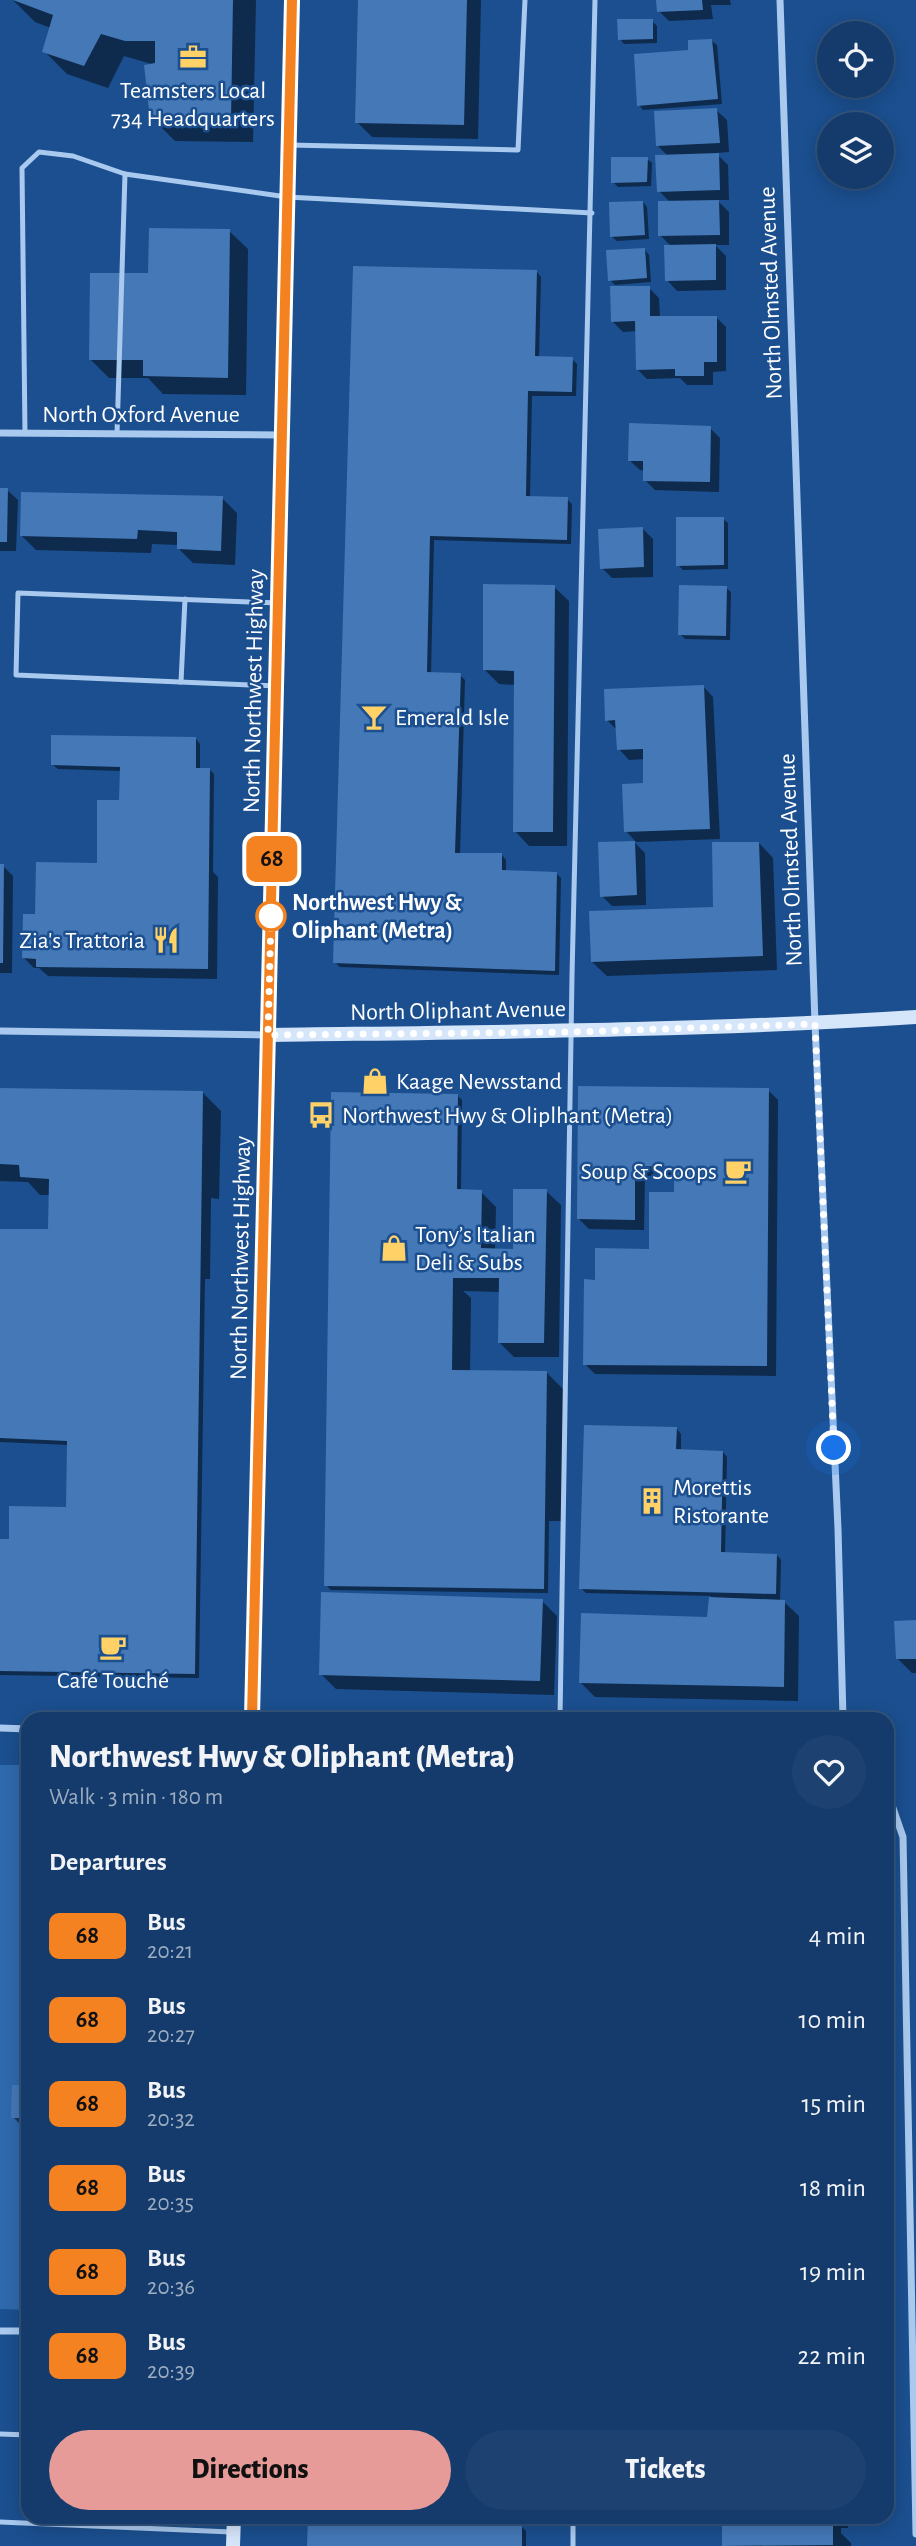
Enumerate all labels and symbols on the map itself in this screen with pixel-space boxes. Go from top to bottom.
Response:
office icon: Teamsters Local 734 Headquarters [178,42,208,72]
place label: Teamsters Local 734 Headquarters [111,79,275,131]
street label: North Olmsted Avenue [755,186,787,400]
street label: North Oxford Avenue [42,403,240,427]
street label: North Northwest Highway [240,569,268,813]
bar icon: Emerald Isle [359,702,389,732]
place label: Emerald Isle [395,706,509,730]
street label: North Olmsted Avenue [775,753,807,967]
line badge: 68 [240,836,304,882]
place label: Northwest Hwy & Oliphant (Metra) [292,891,462,943]
marker: Northwest Hwy & Oliphant (Metra) [256,901,286,931]
restaurant icon: Zia's Trattoria [151,925,181,955]
place label: Zia's Trattoria [19,929,145,953]
street label: North Oliphant Avenue [350,997,566,1025]
shop icon: Kaage Newsstand [360,1066,390,1096]
place label: Kaage Newsstand [396,1070,562,1094]
bus stop icon: Northwest Hwy & Oliplhant (Metra) [306,1100,336,1130]
place label: Northwest Hwy & Oliplhant (Metra) [342,1104,673,1128]
street label: North Northwest Highway [227,1136,255,1380]
cafe icon: Soup & Scoops [723,1156,753,1186]
place label: Soup & Scoops [581,1160,717,1184]
place label: Tony’s Italian Deli & Subs [415,1223,536,1275]
shop icon: Tony’s Italian Deli & Subs [379,1233,409,1263]
your location [816,1430,851,1465]
place label: Morettis Ristorante [673,1476,769,1528]
building icon: Morettis Ristorante [637,1486,667,1516]
cafe icon: Café Touché [98,1632,128,1662]
place label: Café Touché [57,1669,169,1693]

